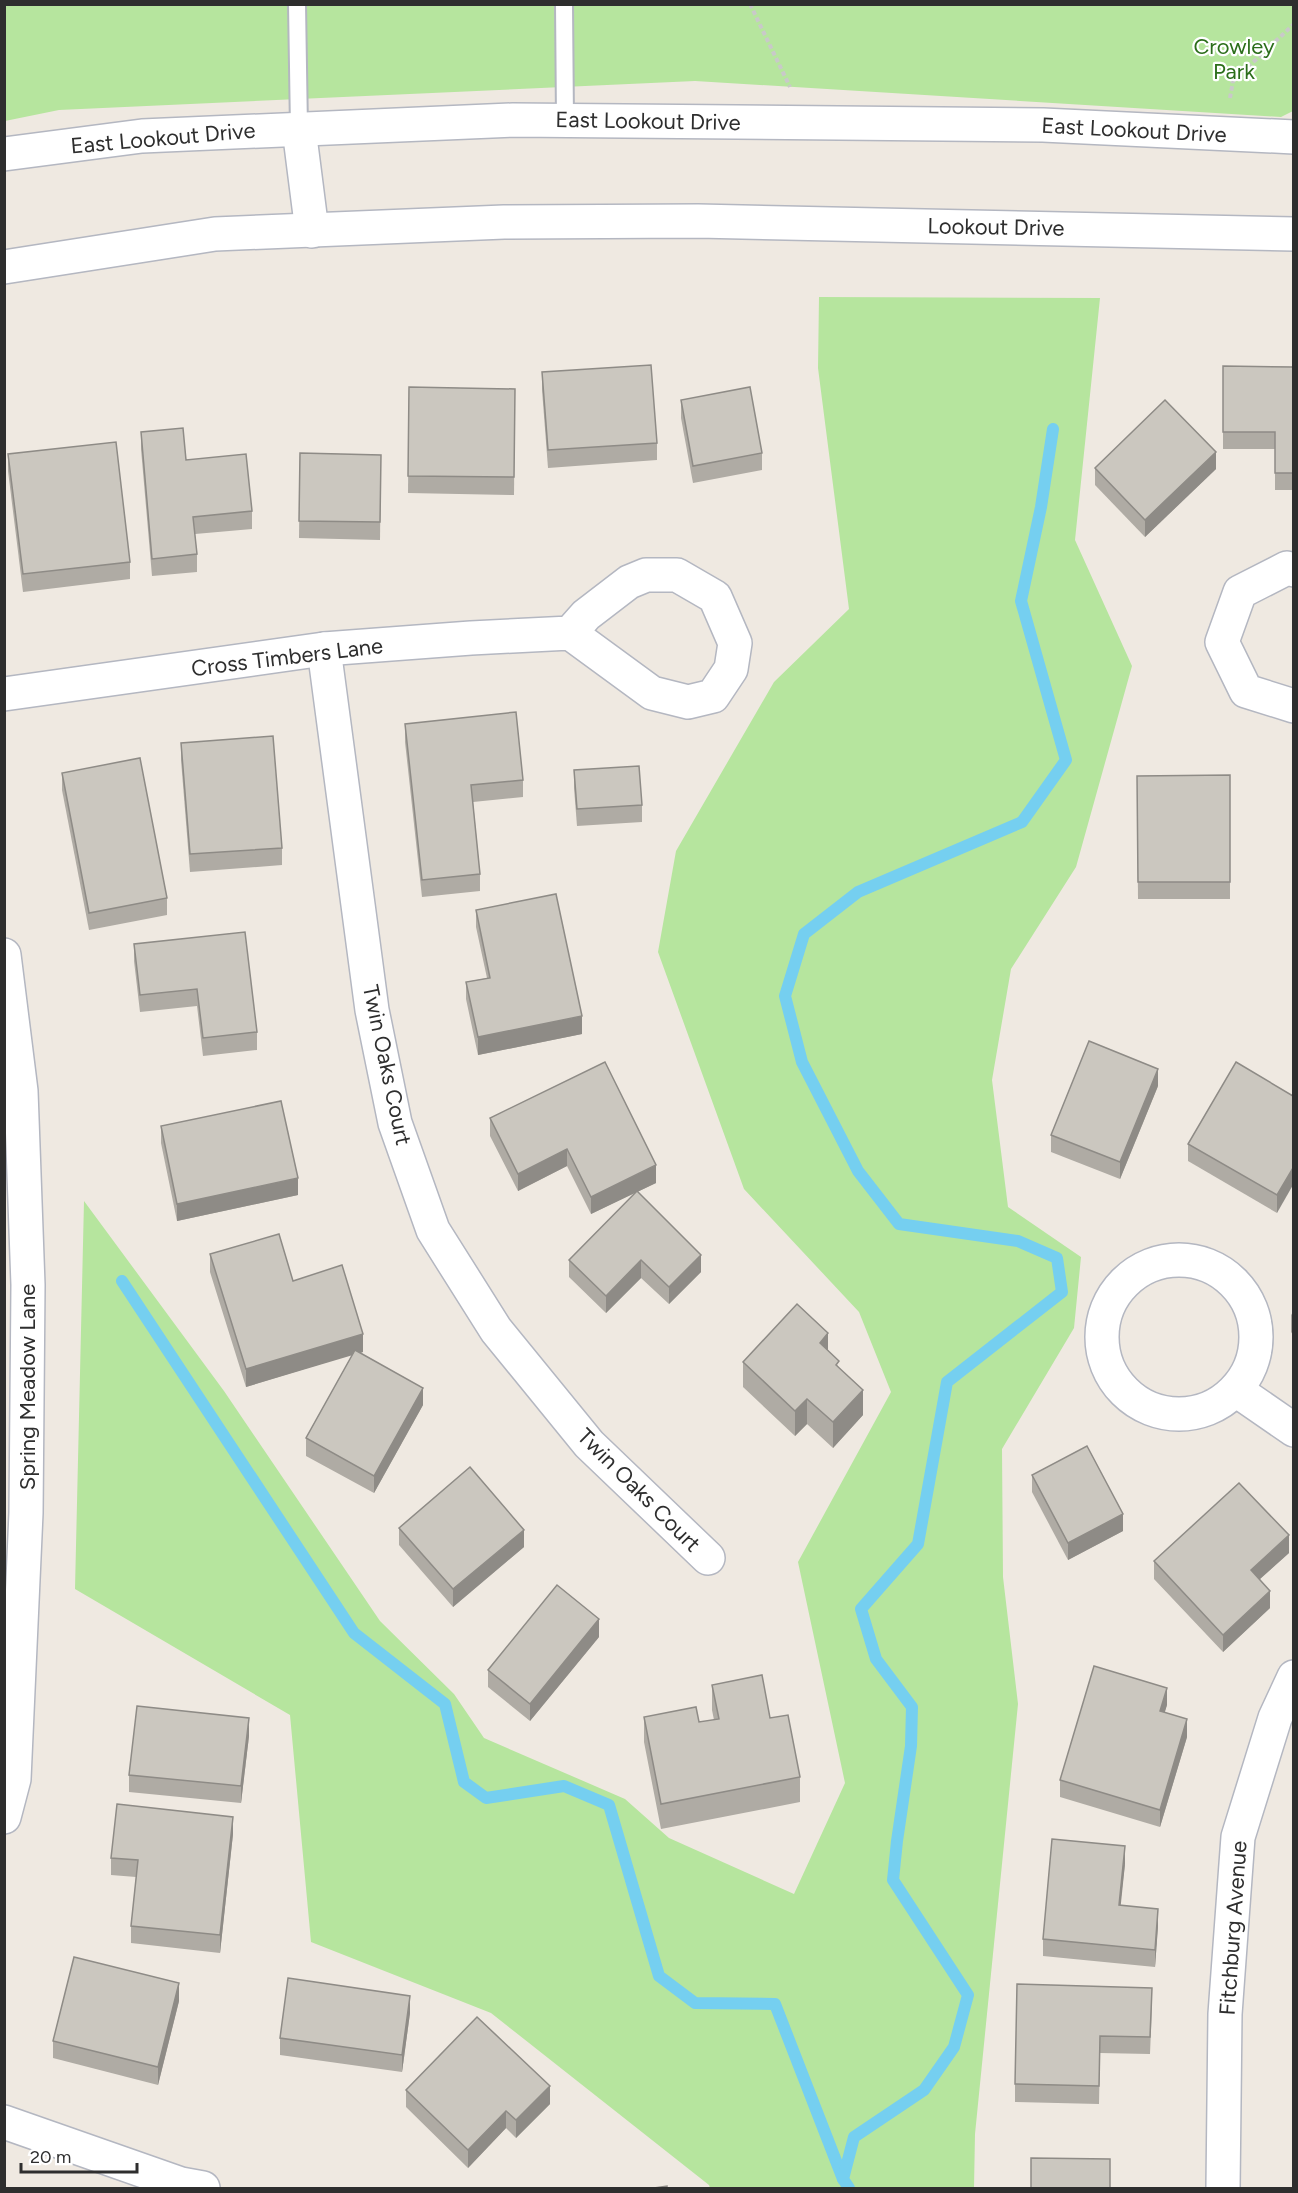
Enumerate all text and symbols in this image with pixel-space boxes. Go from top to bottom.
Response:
park label: Crowley Park [1193,33,1275,85]
street label: East Lookout Drive [555,106,741,136]
street label: East Lookout Drive [1041,112,1227,148]
street label: East Lookout Drive [70,116,256,160]
street label: Lookout Drive [927,212,1065,242]
street label: Cross Timbers Lane [190,632,384,682]
street label: Twin Oaks Court [357,982,417,1148]
street label: Spring Meadow Lane [14,1284,41,1490]
street label: Twin Oaks Court [572,1423,706,1557]
street label: Fitchburg Avenue [1213,1840,1253,2016]
scale bar [21,2136,136,2174]
text: 20 m [30,2146,71,2168]

